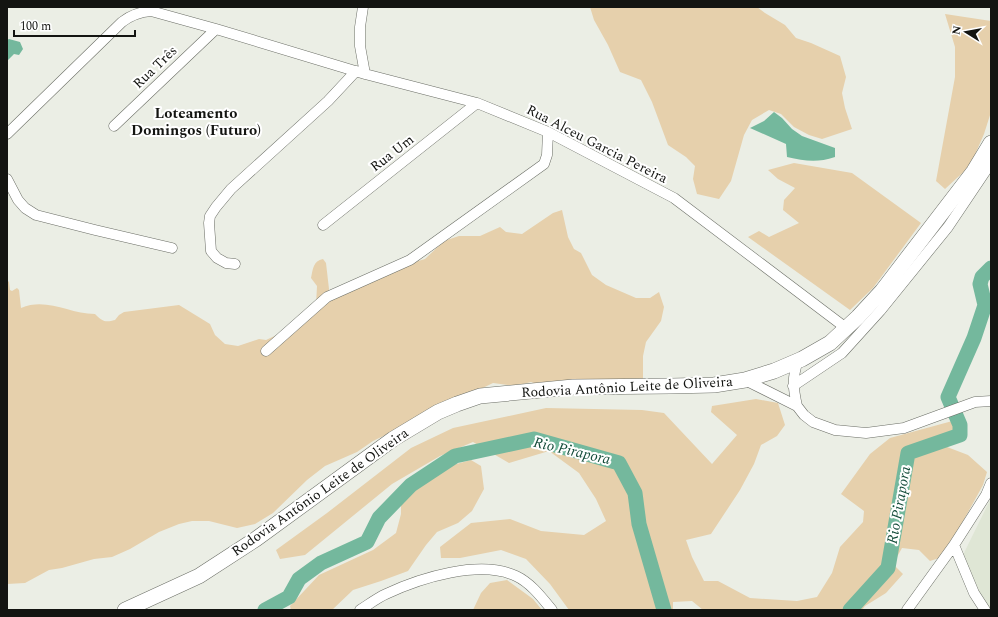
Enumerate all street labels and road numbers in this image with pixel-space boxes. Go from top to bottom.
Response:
street label: Rua Três [128,40,182,94]
street label: Rua Alceu Garcia Pereira [523,99,671,189]
street label: Rua Um [366,129,418,177]
street label: Rodovia Antônio Leite de Oliveira [521,371,734,403]
street label: Rodovia Antônio Leite de Oliveira [227,423,413,561]

